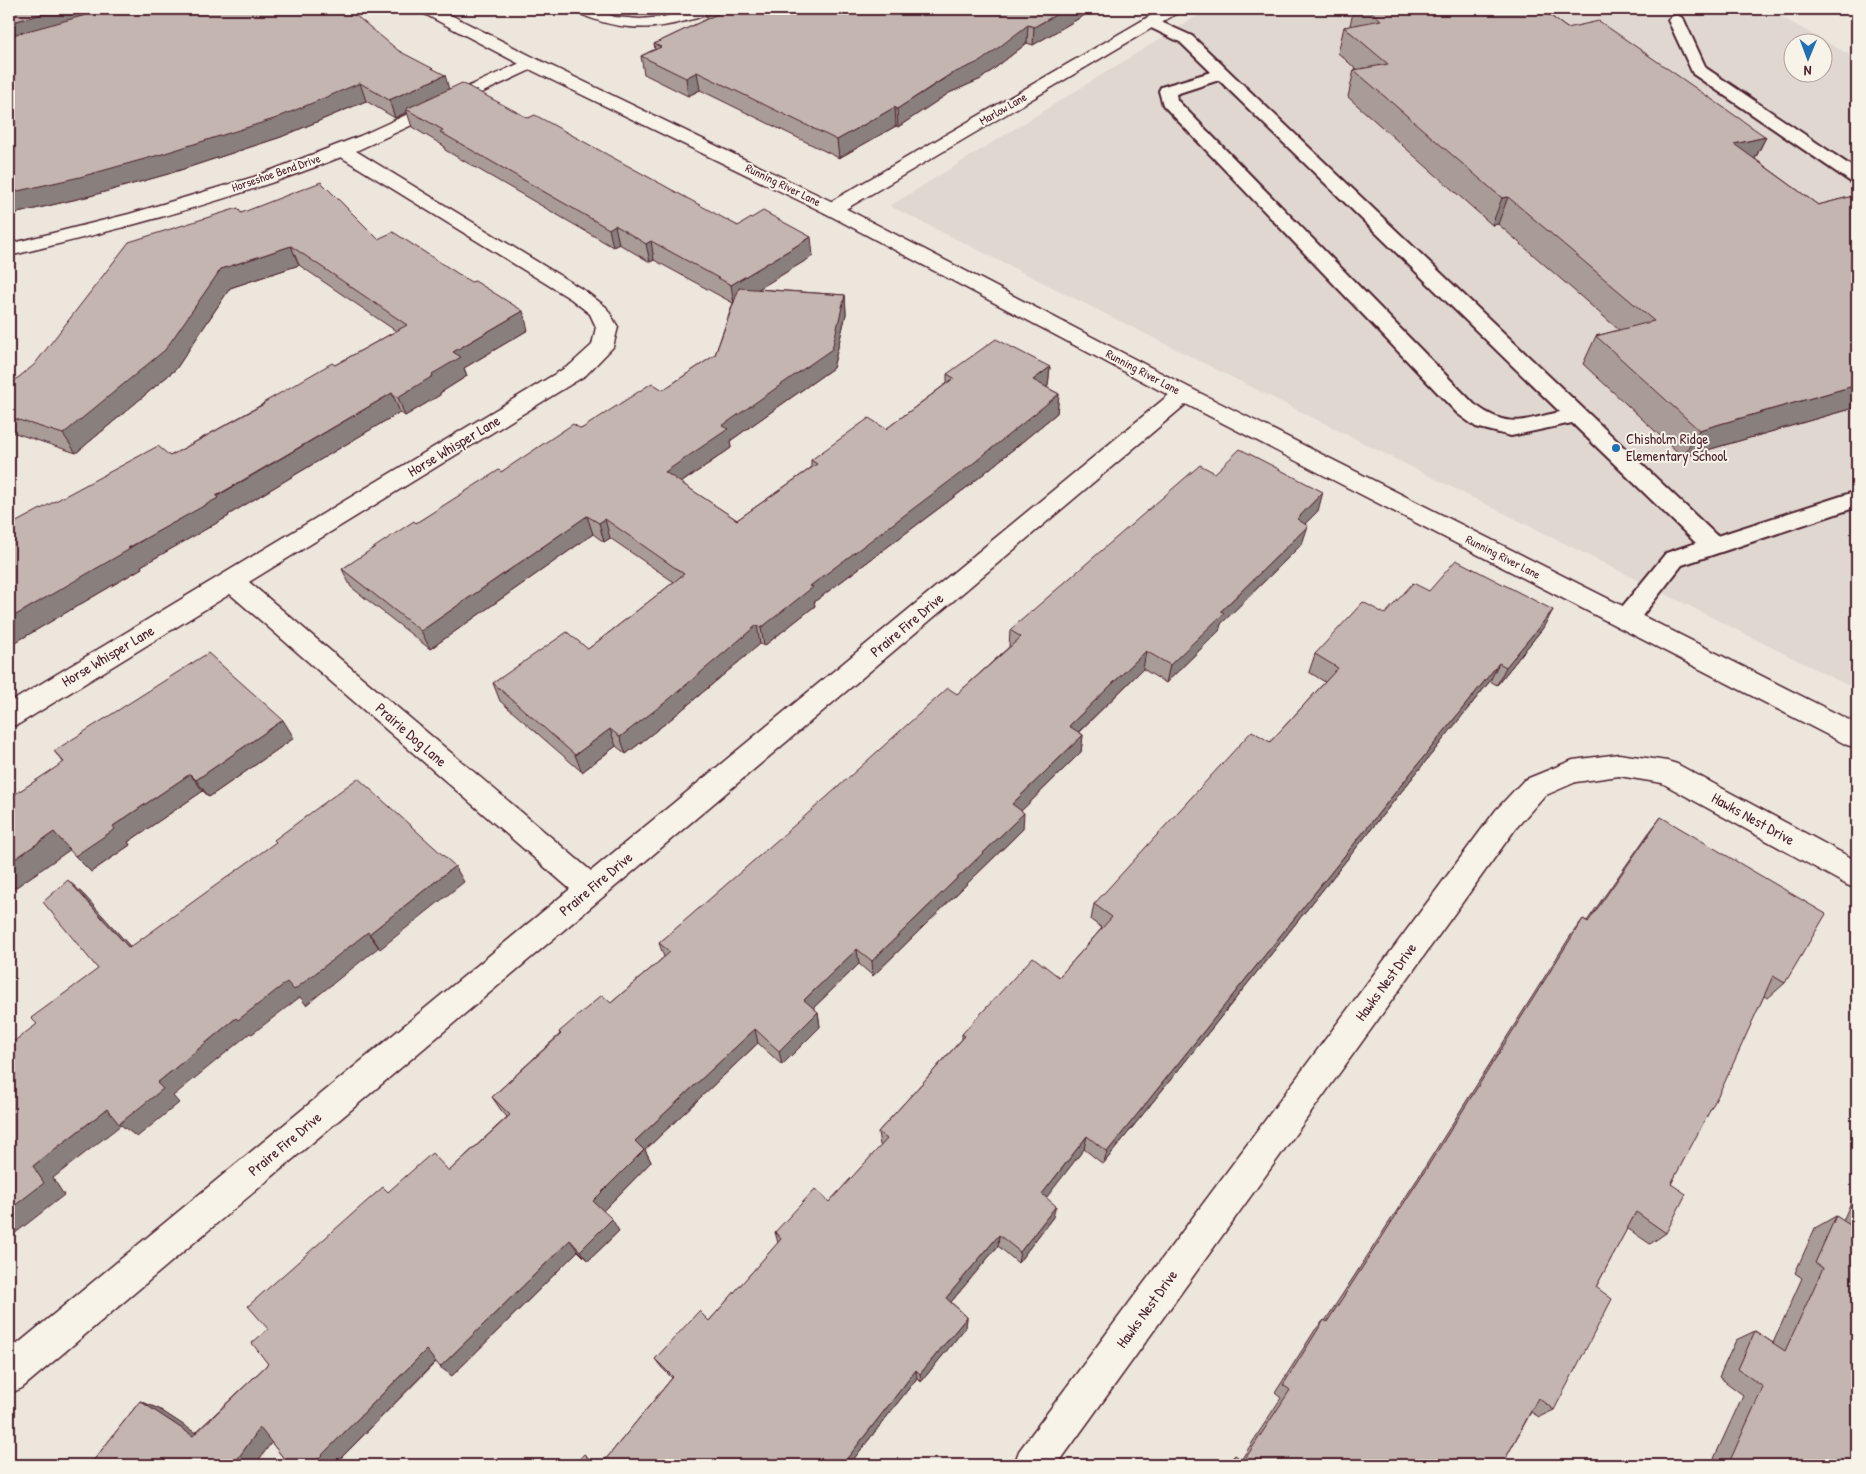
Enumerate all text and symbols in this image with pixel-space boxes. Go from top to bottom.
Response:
north arrow [1784,32,1834,82]
text: N [1803,62,1812,81]
street label: Marlow Lane [976,88,1030,129]
street label: Horseshoe Bend Drive [229,149,323,196]
street label: Running River Lane [743,159,824,210]
street label: Running River Lane [1103,345,1184,398]
street label: Horse Whisper Lane [404,410,504,481]
place label: Chisholm Ridge Elementary School [1626,428,1727,466]
marker: Chisholm Ridge Elementary School [1610,442,1622,454]
street label: Running River Lane [1463,530,1544,583]
street label: Praire Fire Drive [866,588,948,662]
street label: Horse Whisper Lane [58,620,158,691]
street label: Prairie Dog Lane [371,698,452,772]
street label: Hawks Nest Drive [1708,787,1799,850]
street label: Praire Fire Drive [555,847,637,921]
street label: Hawks Nest Drive [1350,938,1421,1025]
street label: Praire Fire Drive [244,1107,326,1181]
street label: Hawks Nest Drive [1111,1265,1182,1352]

